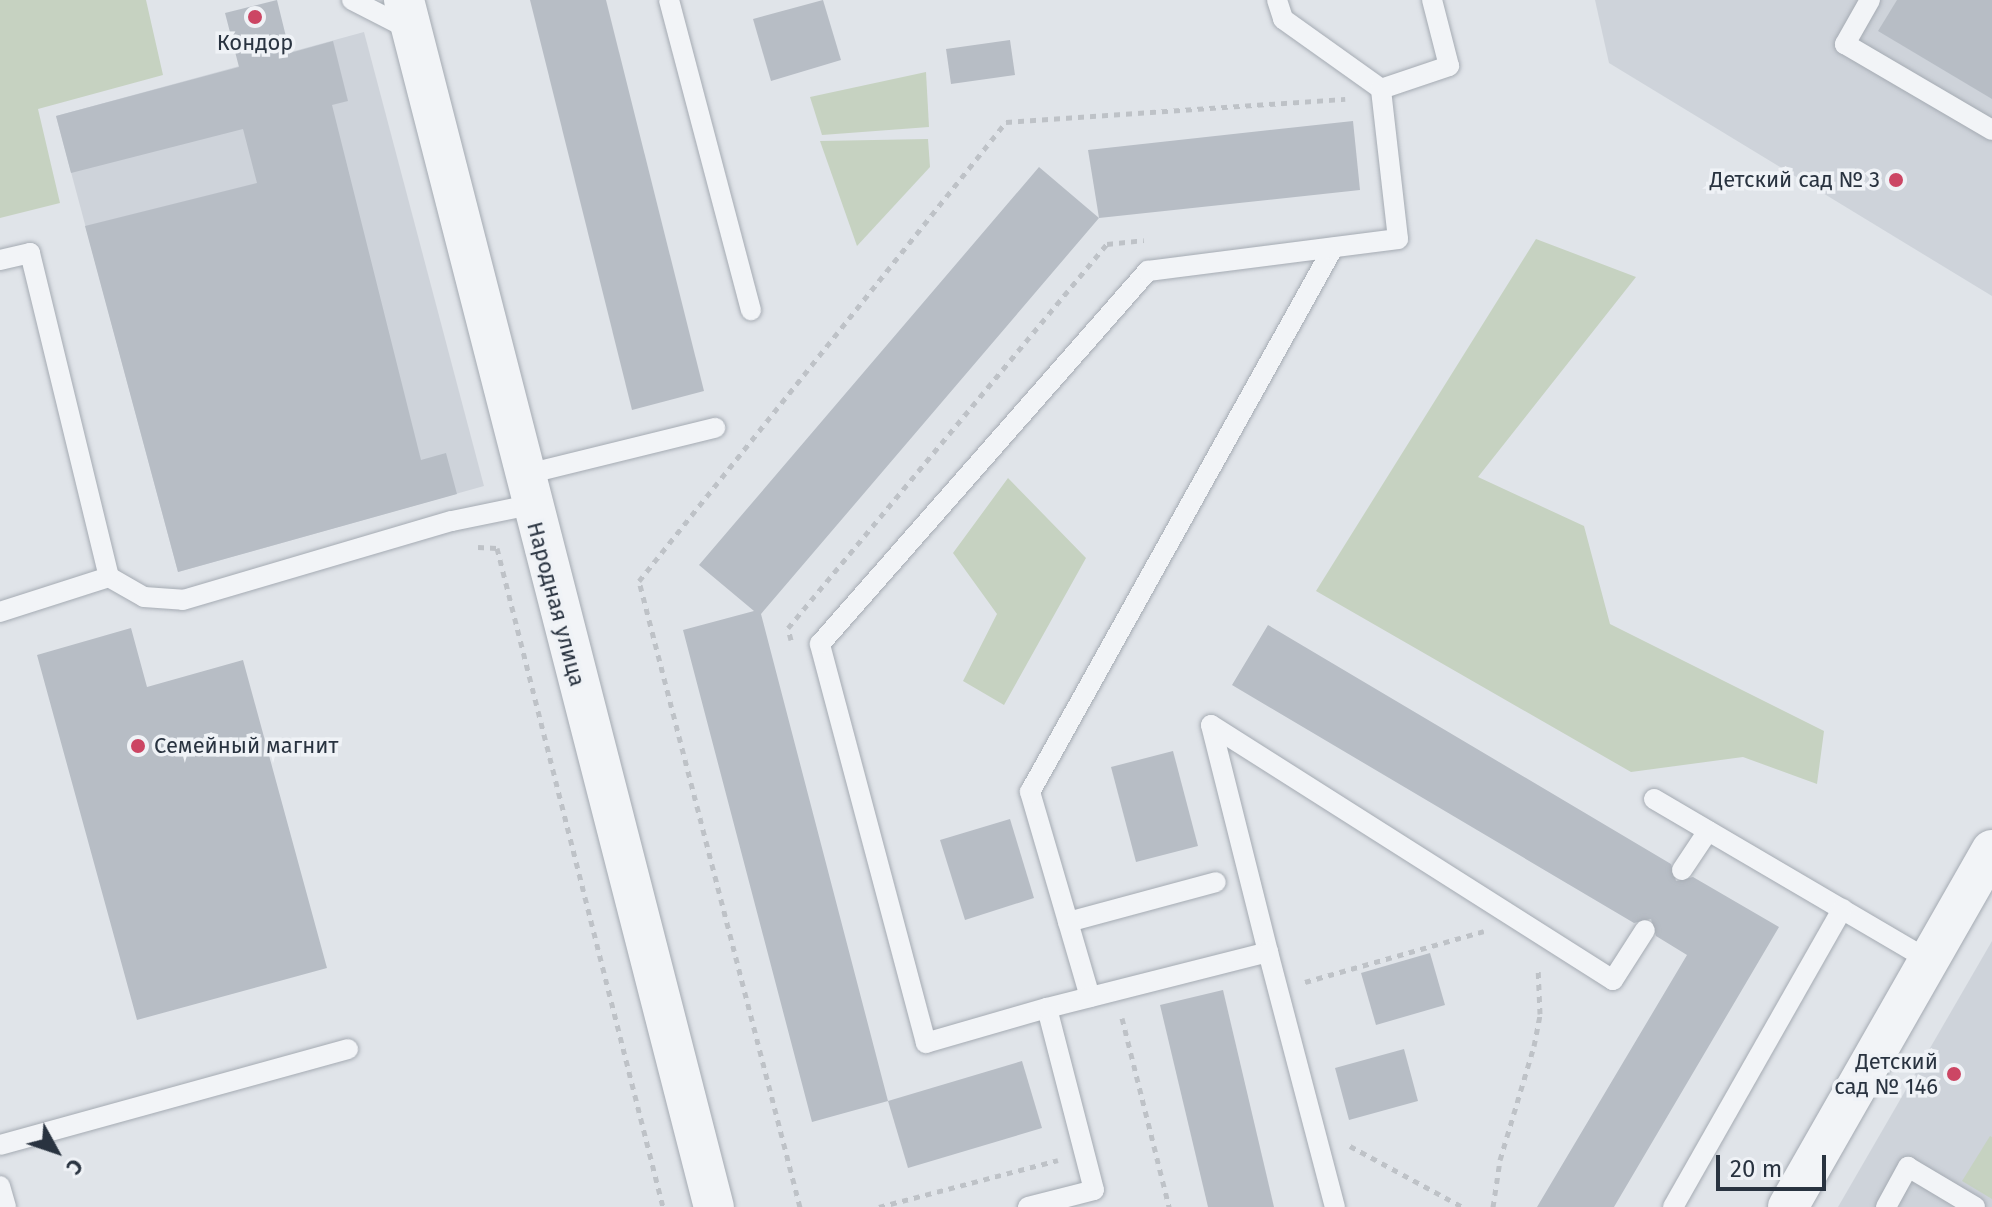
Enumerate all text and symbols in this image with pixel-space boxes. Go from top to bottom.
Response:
marker: Кондор [246,8,264,26]
place label: Кондор [217,30,293,56]
place label: Детский сад № 3 [1710,167,1880,193]
marker: Детский сад № 3 [1887,171,1905,189]
street label: Народная улица [521,519,591,689]
place label: Семейный магнит [154,733,338,759]
marker: Семейный магнит [129,737,147,755]
place label: Детский сад № 146 [1834,1048,1938,1100]
marker: Детский сад № 146 [1945,1065,1963,1083]
north arrow [16,1111,96,1191]
scale bar [1720,1139,1830,1189]
text: С [60,1153,89,1180]
text: 20 m [1730,1155,1782,1183]

